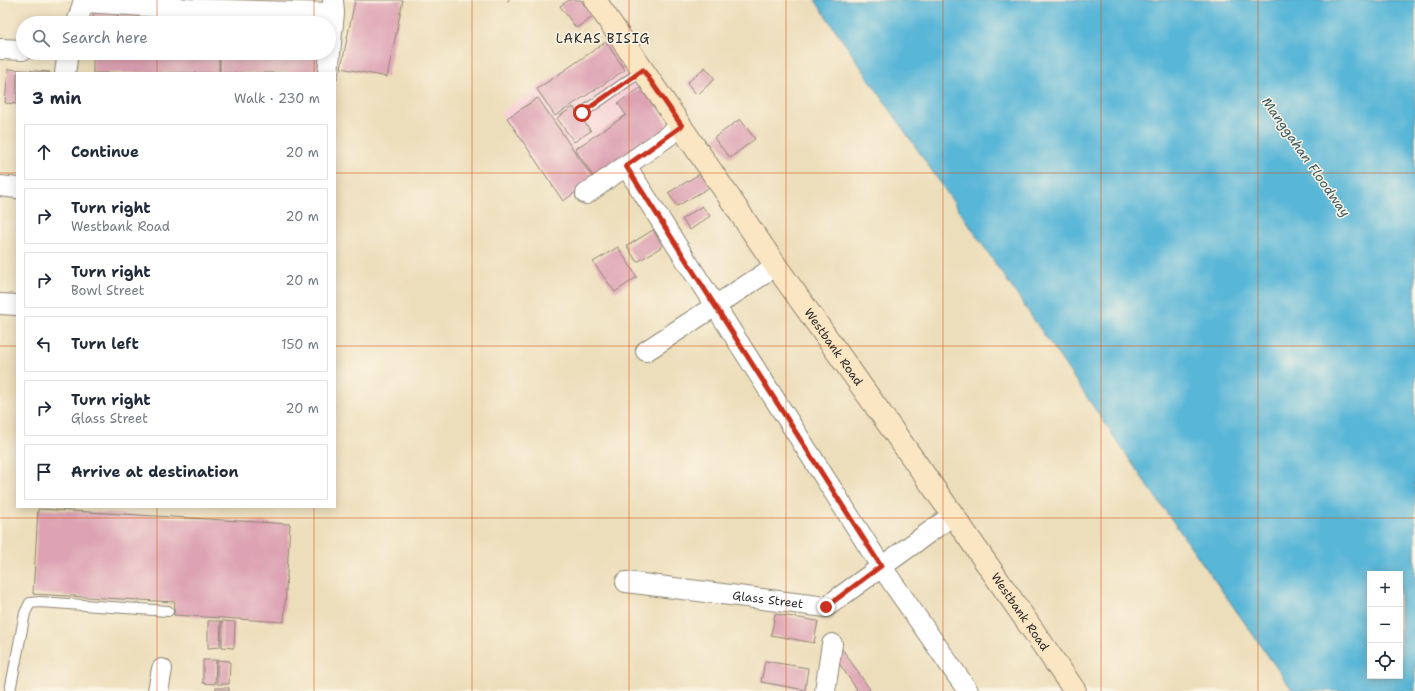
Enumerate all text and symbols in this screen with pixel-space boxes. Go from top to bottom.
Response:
search box [16,16,336,60]
icon: search [30,27,52,49]
text: Search here [62,28,148,48]
district label: LAKAS BISIG [556,30,650,47]
text: 3 min [32,87,82,109]
text: Walk · 230 m [234,90,320,107]
water label: Manggahan Floodway [1258,94,1354,220]
route start [573,104,591,122]
icon: ahead [33,141,55,163]
text: Continue [71,142,139,162]
text: 20 m [286,144,319,161]
text: Turn right [71,198,151,218]
icon: right [33,205,55,227]
text: 20 m [286,208,319,225]
text: Westbank Road [71,218,170,235]
text: Turn right [71,262,151,282]
icon: right [33,269,55,291]
text: 20 m [286,272,319,289]
text: Bowl Street [71,282,144,299]
street label: Westbank Road [800,305,867,389]
icon: left [33,333,55,355]
text: Turn left [71,334,139,354]
text: 150 m [281,336,319,353]
text: Turn right [71,390,151,410]
icon: right [33,397,55,419]
text: 20 m [286,400,319,417]
text: Glass Street [71,410,148,427]
icon: arrive [33,461,55,483]
text: Arrive at destination [71,462,239,482]
street label: Westbank Road [987,570,1053,654]
map controls [1367,571,1403,679]
button: + [1367,571,1403,607]
street label: Glass Street [732,587,804,612]
route end [817,598,835,616]
button: − [1367,607,1403,643]
button: locate [1367,643,1403,679]

